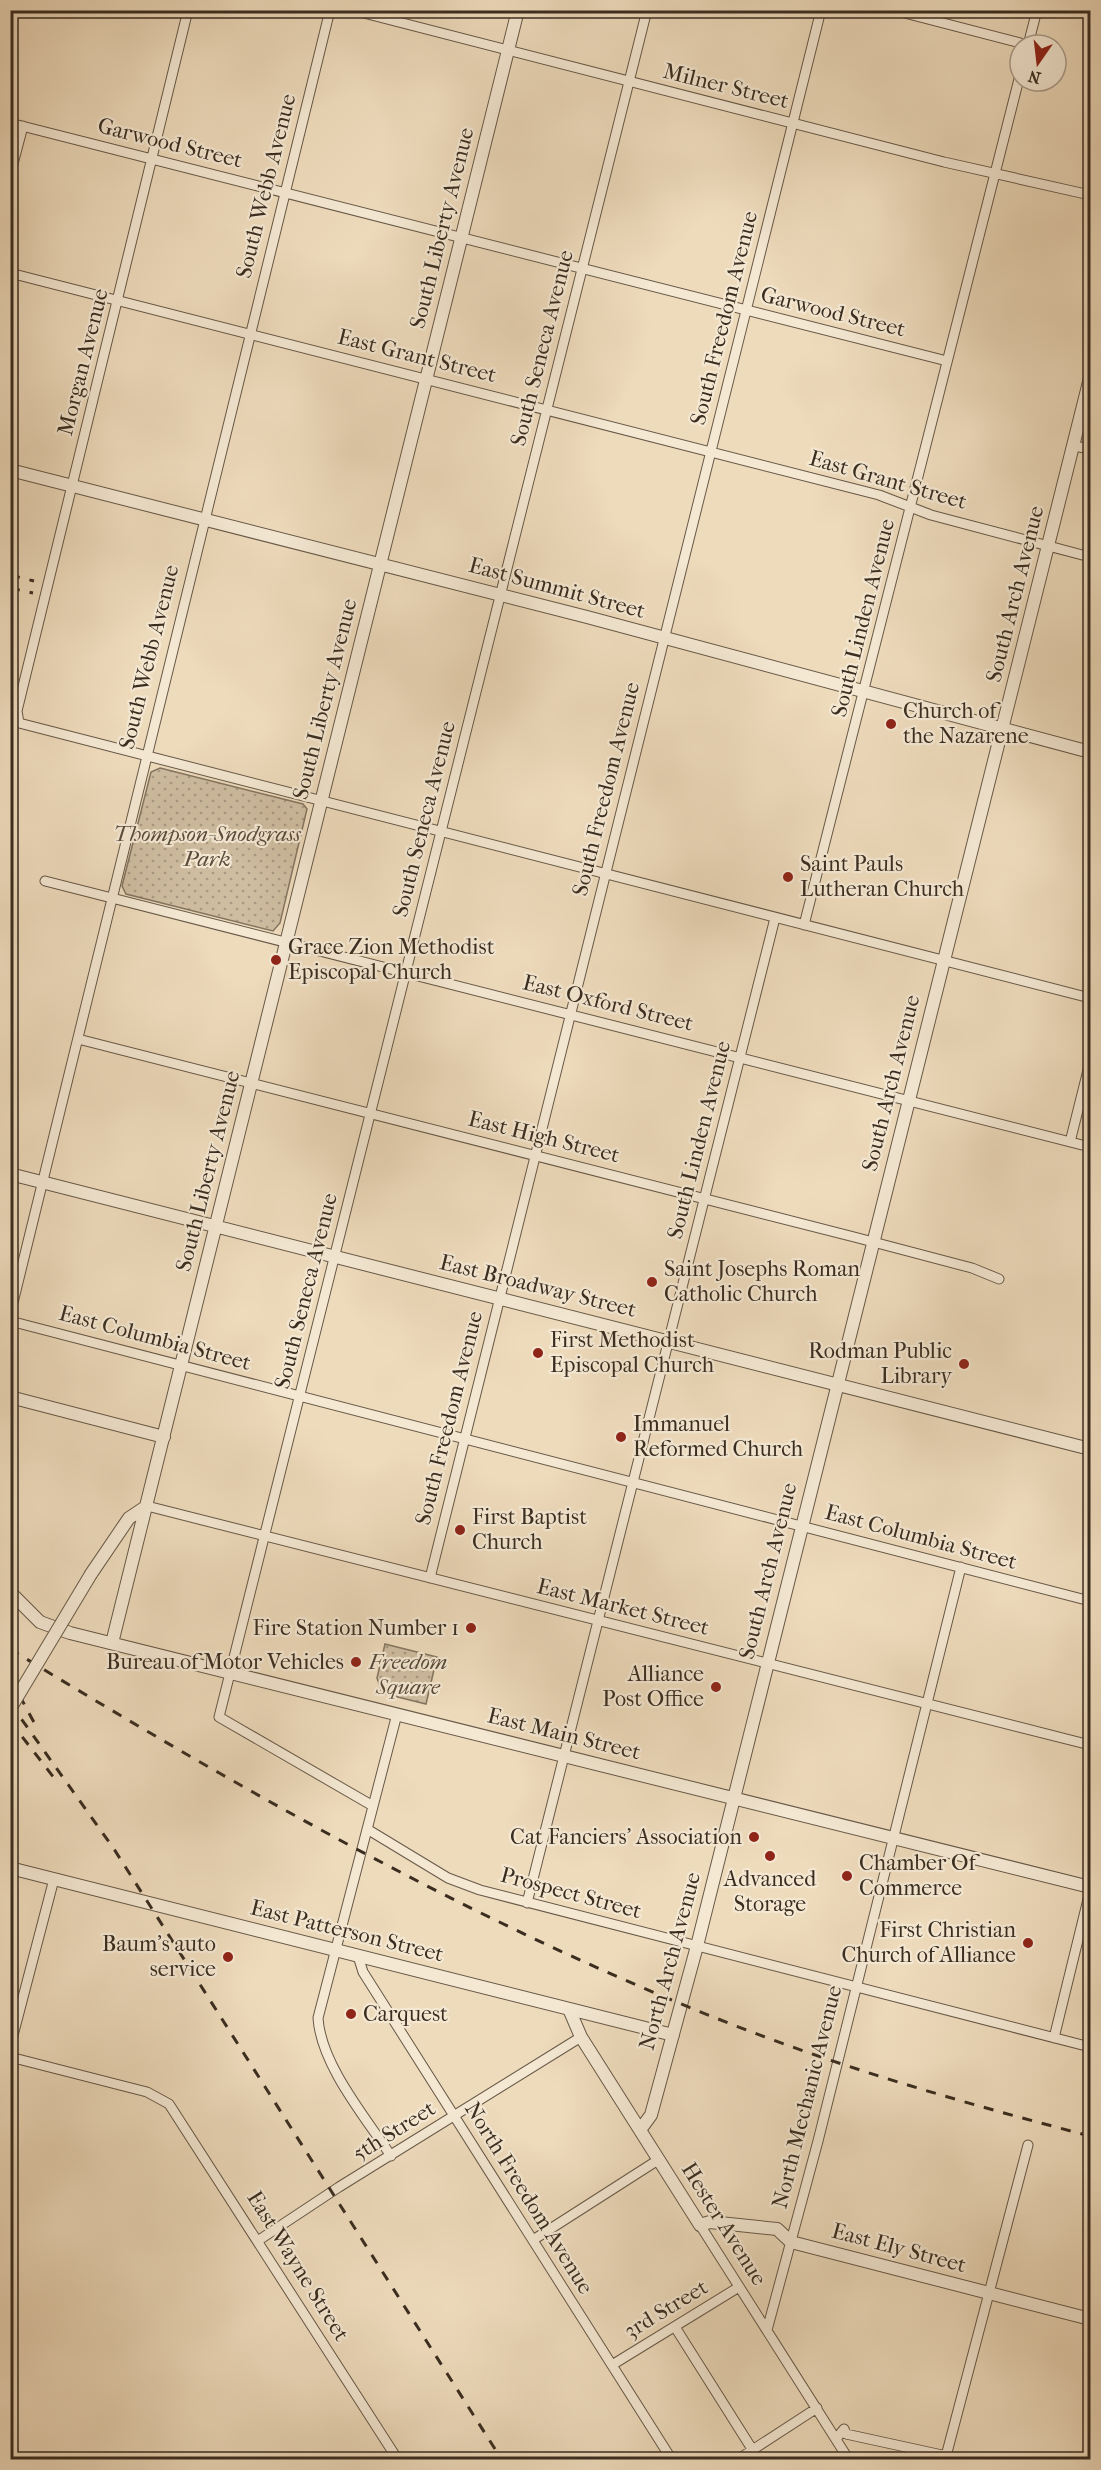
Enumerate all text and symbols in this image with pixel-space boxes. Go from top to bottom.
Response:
north arrow [1008,33,1068,93]
street label: Milner Street [661,58,792,114]
text: N [1025,66,1043,88]
street label: South Webb Avenue [230,91,302,281]
street label: Garwood Street [95,112,245,174]
street label: South Liberty Avenue [404,125,480,331]
street label: South Freedom Avenue [685,208,763,428]
street label: South Seneca Avenue [505,247,579,449]
street label: Garwood Street [758,281,908,343]
street label: Morgan Avenue [52,286,114,438]
street label: East Grant Street [335,324,499,388]
street label: East Grant Street [806,445,970,515]
street label: South Arch Avenue [981,503,1050,685]
street label: South Linden Avenue [826,516,900,720]
street label: East Summit Street [466,552,648,624]
street label: South Webb Avenue [113,562,185,752]
street label: South Liberty Avenue [287,596,363,802]
street label: South Freedom Avenue [567,679,645,899]
place label: Church of the Nazarene [903,698,1029,749]
marker: Church of the Nazarene [884,717,898,731]
street label: South Seneca Avenue [387,718,461,920]
park label: Thompson-Snodgrass Park [113,821,302,872]
place label: Saint Pauls Lutheran Church [800,851,965,902]
marker: Saint Pauls Lutheran Church [781,870,795,884]
place label: Grace Zion Methodist Episcopal Church [288,934,495,985]
marker: Grace Zion Methodist Episcopal Church [269,953,283,967]
street label: East Oxford Street [520,969,696,1037]
street label: South Arch Avenue [857,992,926,1174]
street label: South Linden Avenue [662,1038,736,1242]
street label: South Liberty Avenue [170,1068,246,1274]
street label: East High Street [466,1106,622,1168]
street label: South Seneca Avenue [269,1190,343,1392]
street label: East Broadway Street [437,1249,639,1323]
place label: Saint Josephs Roman Catholic Church [664,1256,860,1307]
marker: Saint Josephs Roman Catholic Church [645,1275,659,1289]
street label: East Columbia Street [56,1300,254,1376]
street label: South Freedom Avenue [410,1308,488,1528]
place label: First Methodist Episcopal Church [550,1327,715,1378]
place label: Rodman Public Library [808,1338,953,1389]
marker: First Methodist Episcopal Church [531,1346,545,1360]
marker: Rodman Public Library [957,1357,971,1371]
place label: Immanuel Reformed Church [633,1411,804,1462]
marker: Immanuel Reformed Church [614,1430,628,1444]
street label: South Arch Avenue [734,1480,803,1662]
street label: East Columbia Street [822,1499,1020,1575]
place label: First Baptist Church [472,1504,587,1555]
marker: First Baptist Church [453,1523,467,1537]
street label: East Market Street [534,1573,712,1641]
place label: Fire Station Number 1 [253,1615,459,1641]
marker: Fire Station Number 1 [464,1621,478,1635]
place label: Bureau of Motor Vehicles [106,1649,344,1675]
park label: Freedom Square [368,1649,447,1700]
marker: Bureau of Motor Vehicles [349,1655,363,1669]
place label: Alliance Post Office [602,1661,704,1712]
marker: Alliance Post Office [709,1680,723,1694]
street label: East Main Street [485,1702,643,1766]
place label: Cat Fanciers' Association [510,1824,742,1850]
marker: Cat Fanciers' Association [747,1830,761,1844]
marker: Advanced Storage [763,1849,777,1863]
place label: Chamber Of Commerce [859,1850,980,1901]
street label: Prospect Street [498,1862,644,1924]
place label: Advanced Storage [723,1866,817,1917]
street label: North Arch Avenue [634,1869,706,2053]
marker: Chamber Of Commerce [840,1869,854,1883]
street label: East Patterson Street [248,1894,446,1968]
place label: First Christian Church of Alliance [841,1917,1016,1968]
place label: Baum's auto service [102,1931,216,1982]
marker: First Christian Church of Alliance [1021,1936,1035,1950]
marker: Baum's auto service [221,1950,235,1964]
street label: North Mechanic Avenue [767,1983,847,2211]
place label: Carquest [363,2001,448,2027]
marker: Carquest [344,2007,358,2021]
street label: 5th Street [348,2095,440,2167]
street label: North Freedom Avenue [459,2097,599,2299]
street label: Hester Avenue [676,2158,772,2290]
street label: East Wayne Street [241,2186,355,2346]
street label: East Ely Street [829,2218,969,2278]
street label: 3rd Street [619,2274,713,2344]

